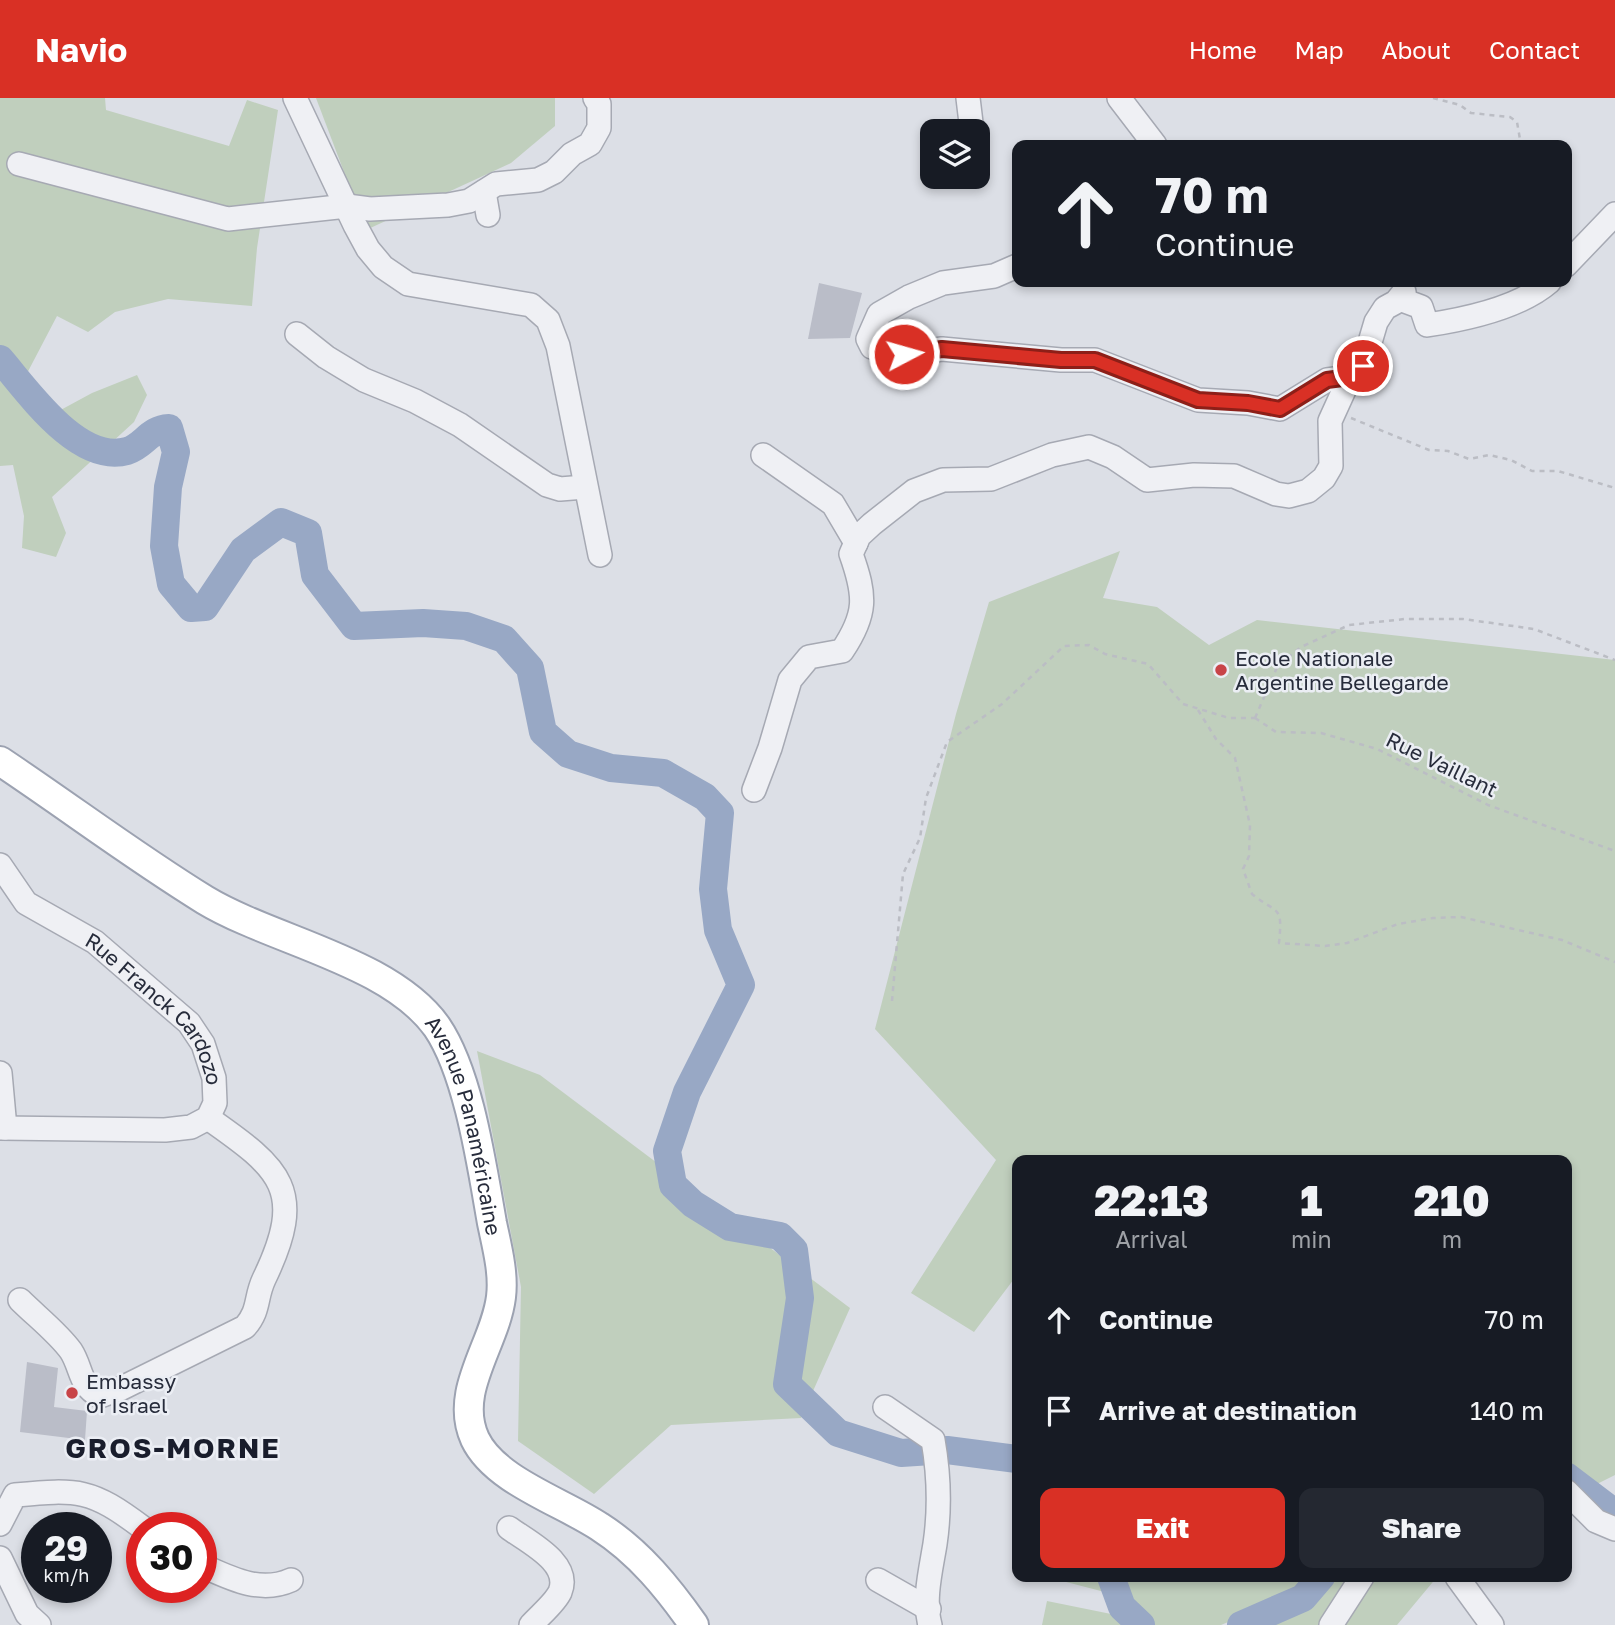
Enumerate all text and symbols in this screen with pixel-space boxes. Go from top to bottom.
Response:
text: Navio [35,30,127,69]
text: Home [1189,35,1257,64]
text: Map [1295,35,1344,64]
text: About [1382,35,1451,64]
text: Contact [1489,35,1580,64]
map controls [920,119,990,189]
button: layers [920,119,990,189]
text: 70 m [1155,165,1269,224]
icon: ahead [1040,168,1131,259]
text: Continue [1155,225,1294,263]
position arrow [867,317,941,391]
pin [1333,336,1393,396]
icon: arrive [1344,347,1382,385]
place label: Ecole Nationale Argentine Bellegarde [1235,645,1449,695]
marker: Ecole Nationale Argentine Bellegarde [1213,662,1229,678]
street label: Rue Vaillant [1382,726,1502,802]
street label: Rue Franck Cardozo [81,926,227,1086]
street label: Avenue Panaméricaine [420,1010,507,1238]
text: 22:13 [1094,1175,1209,1225]
text: 1 [1300,1175,1322,1225]
text: 210 [1414,1175,1490,1225]
text: Arrival [1115,1225,1188,1253]
text: min [1291,1225,1332,1253]
text: m [1442,1225,1462,1253]
icon: ahead [1040,1301,1078,1339]
text: Continue [1099,1304,1213,1335]
text: 70 m [1485,1304,1544,1335]
place label: Embassy of Israel [86,1368,176,1418]
marker: Embassy of Israel [64,1385,80,1401]
icon: arrive [1040,1392,1078,1430]
text: Arrive at destination [1099,1395,1357,1426]
text: 140 m [1470,1395,1544,1426]
district label: GROS-MORNE [65,1431,281,1464]
button: Exit [1040,1488,1285,1568]
button: Share [1299,1488,1544,1568]
speed limit sign: 30 [126,1512,217,1603]
text: 29 [45,1527,88,1569]
text: km/h [44,1564,89,1586]

